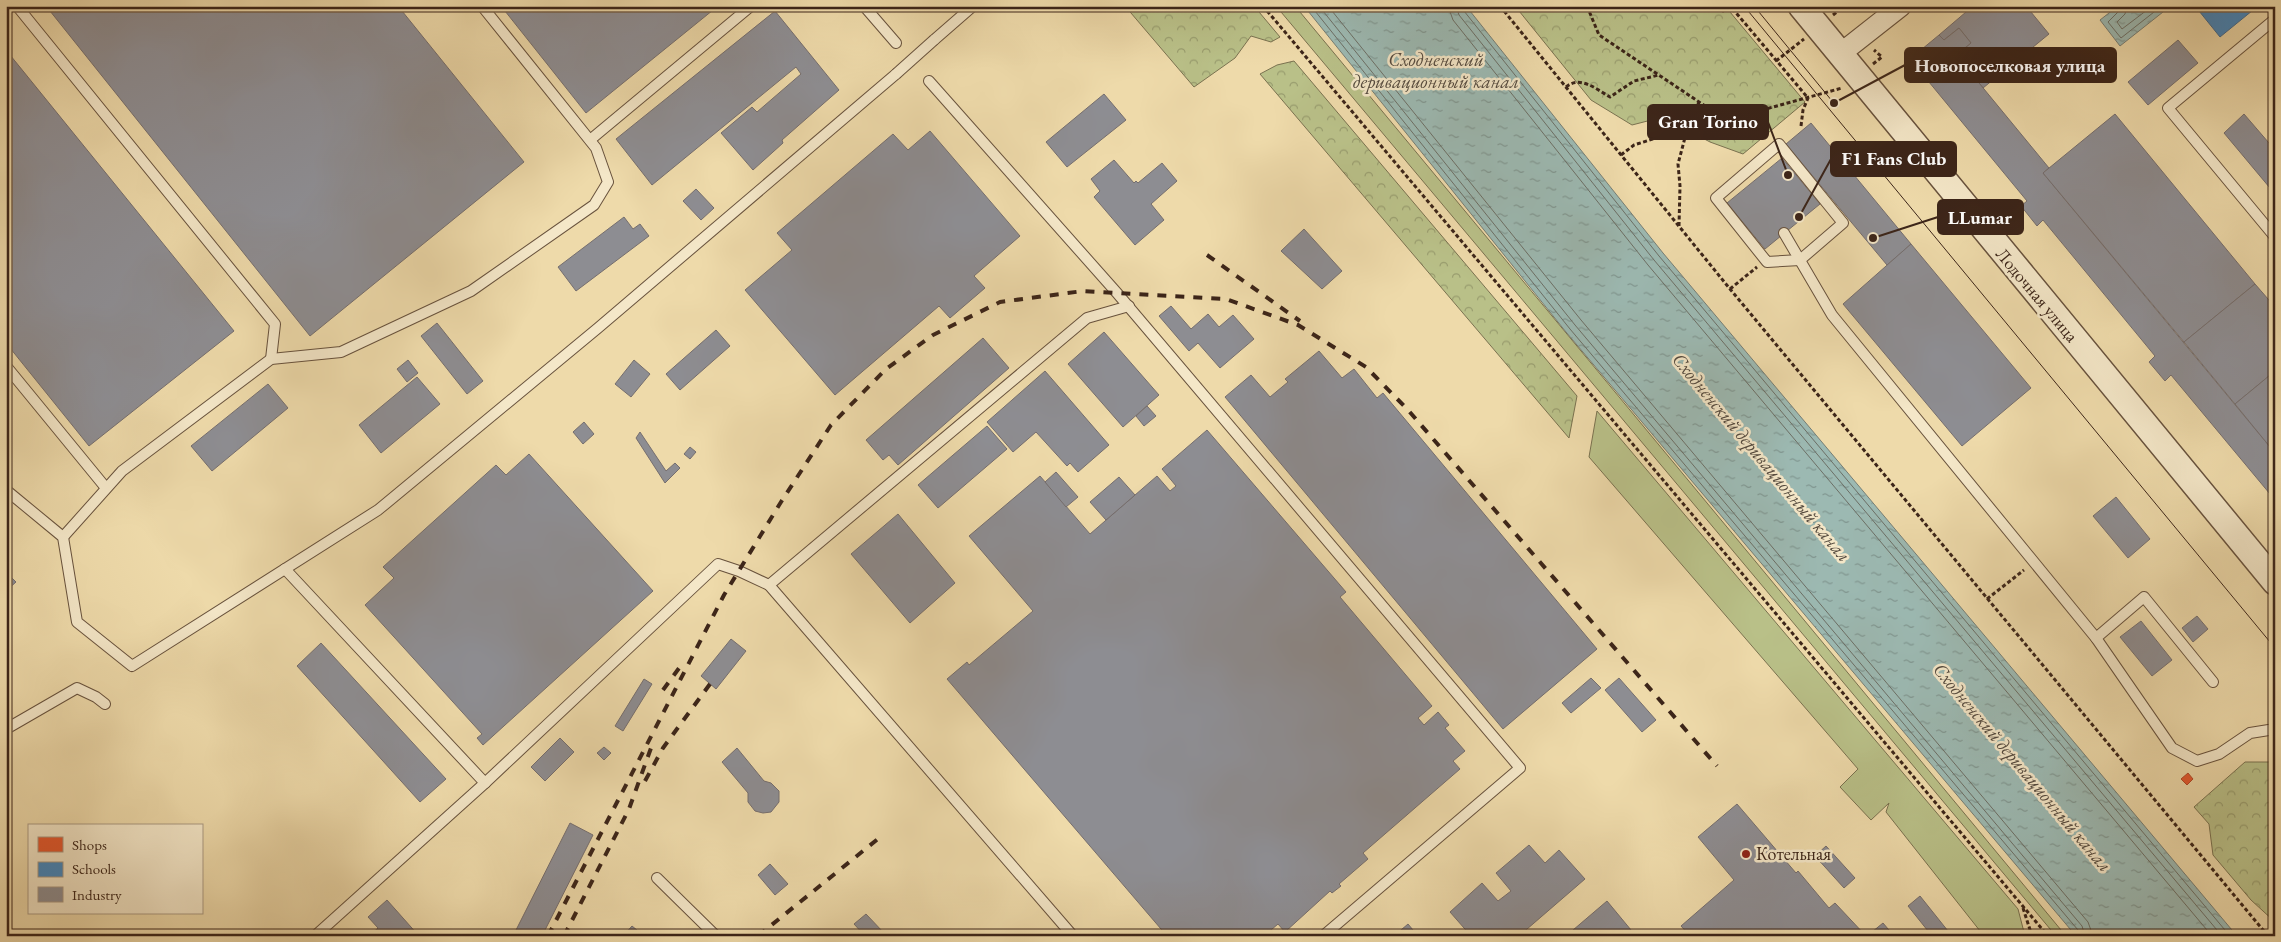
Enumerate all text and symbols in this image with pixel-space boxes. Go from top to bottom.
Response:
water label: Сходненский деривационный канал [1353,47,1519,94]
callout: Новопоселковая улица [1905,48,2116,82]
text: Новопоселковая улица [1915,53,2106,78]
callout: Gran Torino [1648,105,1768,139]
text: Gran Torino [1658,109,1758,134]
callout: F1 Fans Club [1831,142,1956,176]
text: F1 Fans Club [1842,146,1946,171]
callout: LLumar [1938,200,2023,234]
text: LLumar [1948,205,2012,230]
street label: Лодочная улица [1991,243,2084,347]
water label: Сходненский деривационный канал [1667,348,1857,567]
water label: Сходненский деривационный канал [1928,658,2118,877]
legend [28,824,202,914]
text: Shops [72,835,107,854]
place label: Котельная [1756,842,1831,865]
marker: Котельная [1740,848,1752,860]
text: Schools [72,859,116,878]
text: Industry [72,885,122,904]

